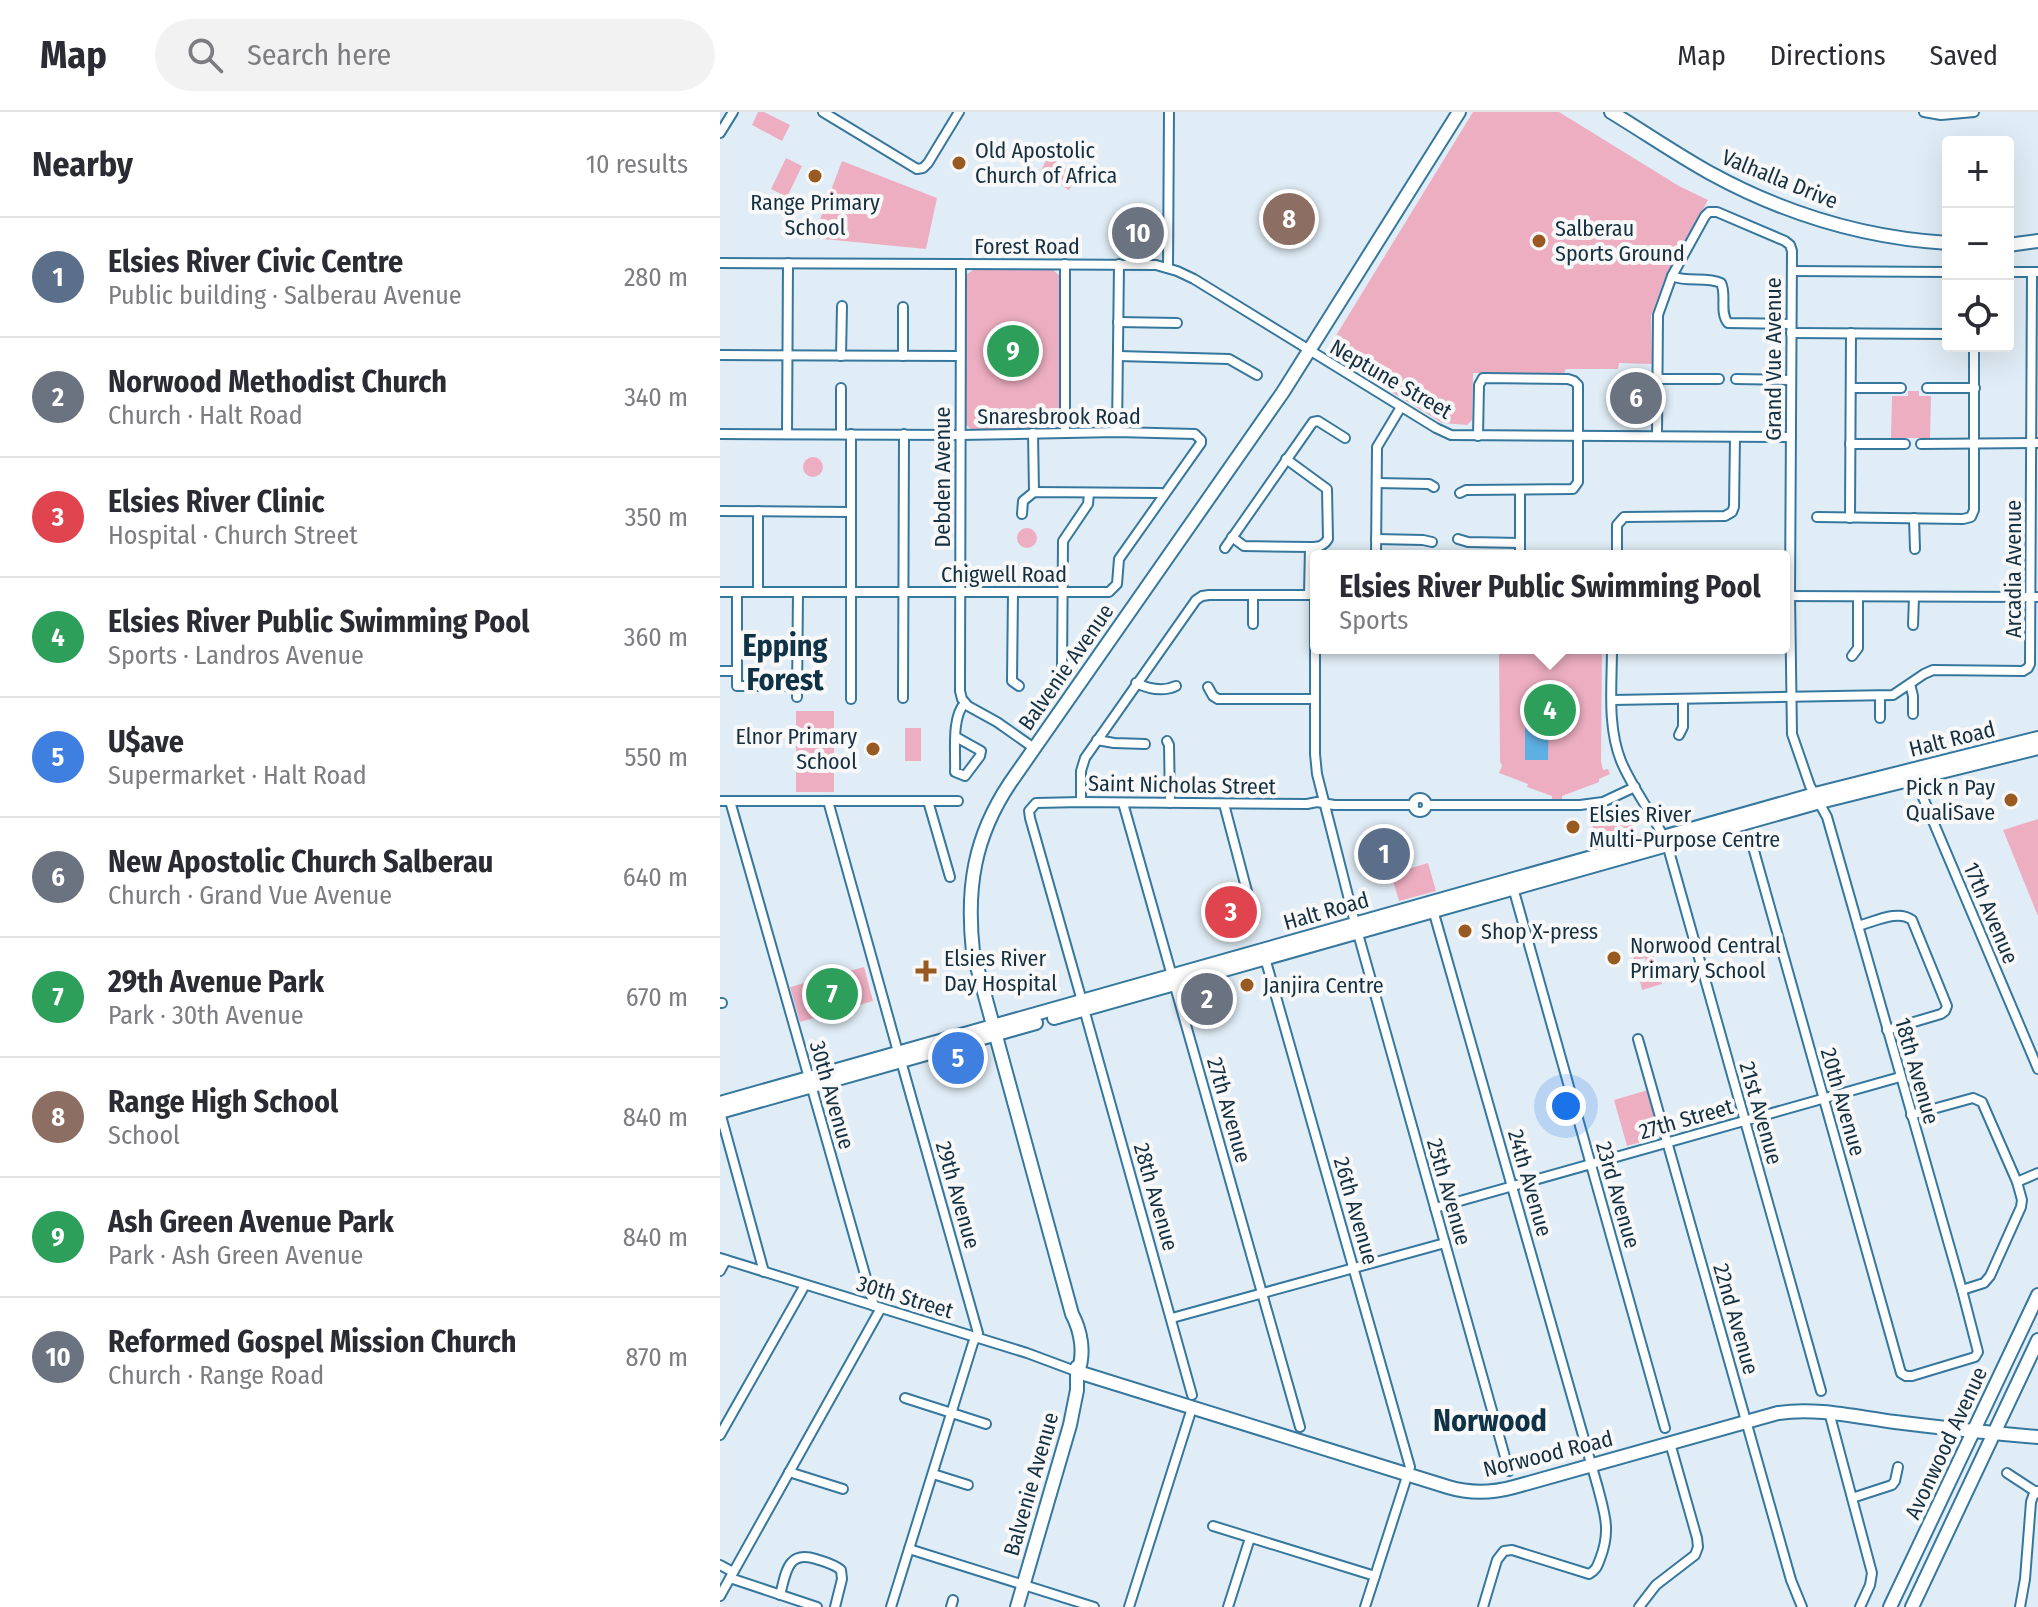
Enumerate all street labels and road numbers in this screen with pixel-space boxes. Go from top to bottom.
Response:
street label: Valhalla Drive [1718,143,1842,215]
street label: Forest Road [974,233,1080,260]
street label: Grand Vue Avenue [1760,277,1787,441]
street label: Neptune Street [1325,333,1457,425]
street label: Snaresbrook Road [977,403,1141,430]
street label: Debden Avenue [929,407,956,547]
street label: Arcadia Avenue [2000,500,2027,638]
street label: Chigwell Road [941,561,1067,588]
street label: Balvenie Avenue [1012,599,1120,735]
street label: Halt Road [1906,715,1998,763]
street label: Saint Nicholas Street [1088,770,1277,800]
street label: 17th Avenue [1958,858,2024,968]
street label: Halt Road [1280,886,1372,936]
street label: 18th Avenue [1889,1015,1945,1127]
street label: 30th Avenue [804,1038,860,1152]
street label: 20th Avenue [1815,1045,1871,1159]
street label: 27th Avenue [1201,1054,1257,1166]
street label: 21st Avenue [1733,1058,1789,1168]
street label: 27th Street [1636,1092,1737,1145]
street label: 24th Avenue [1502,1126,1558,1240]
street label: 25th Avenue [1421,1136,1477,1248]
street label: 29th Avenue [930,1138,986,1252]
street label: 23rd Avenue [1590,1139,1646,1251]
street label: 28th Avenue [1128,1140,1184,1254]
street label: 26th Avenue [1328,1154,1384,1268]
street label: 22nd Avenue [1707,1260,1765,1378]
street label: 30th Street [853,1270,957,1325]
street label: Avonwood Avenue [1899,1362,1993,1524]
street label: Balvenie Avenue [998,1409,1064,1559]
street label: Norwood Road [1480,1425,1616,1483]

